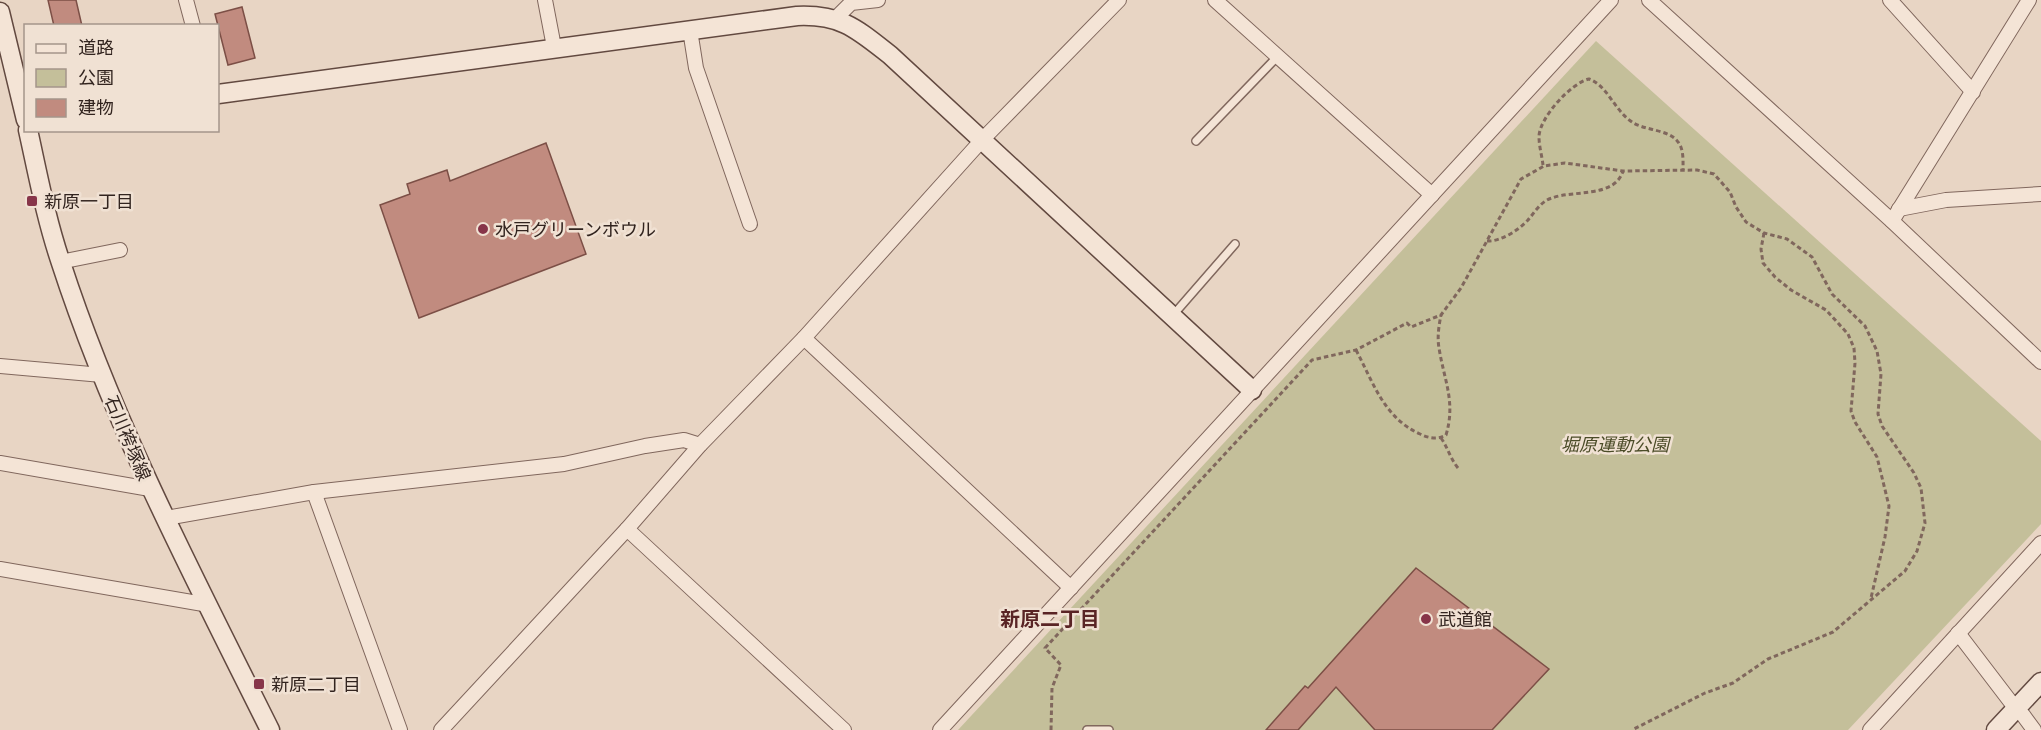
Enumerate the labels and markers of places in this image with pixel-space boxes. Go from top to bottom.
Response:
place label: 新原一丁目 [44,190,134,213]
marker: 新原一丁目 [25,194,39,208]
place label: 水戸グリーンボウル [495,218,656,241]
marker: 水戸グリーンボウル [476,222,490,236]
place label: 武道館 [1438,608,1492,631]
marker: 武道館 [1419,612,1433,626]
place label: 新原二丁目 [271,673,361,696]
marker: 新原二丁目 [252,677,266,691]

